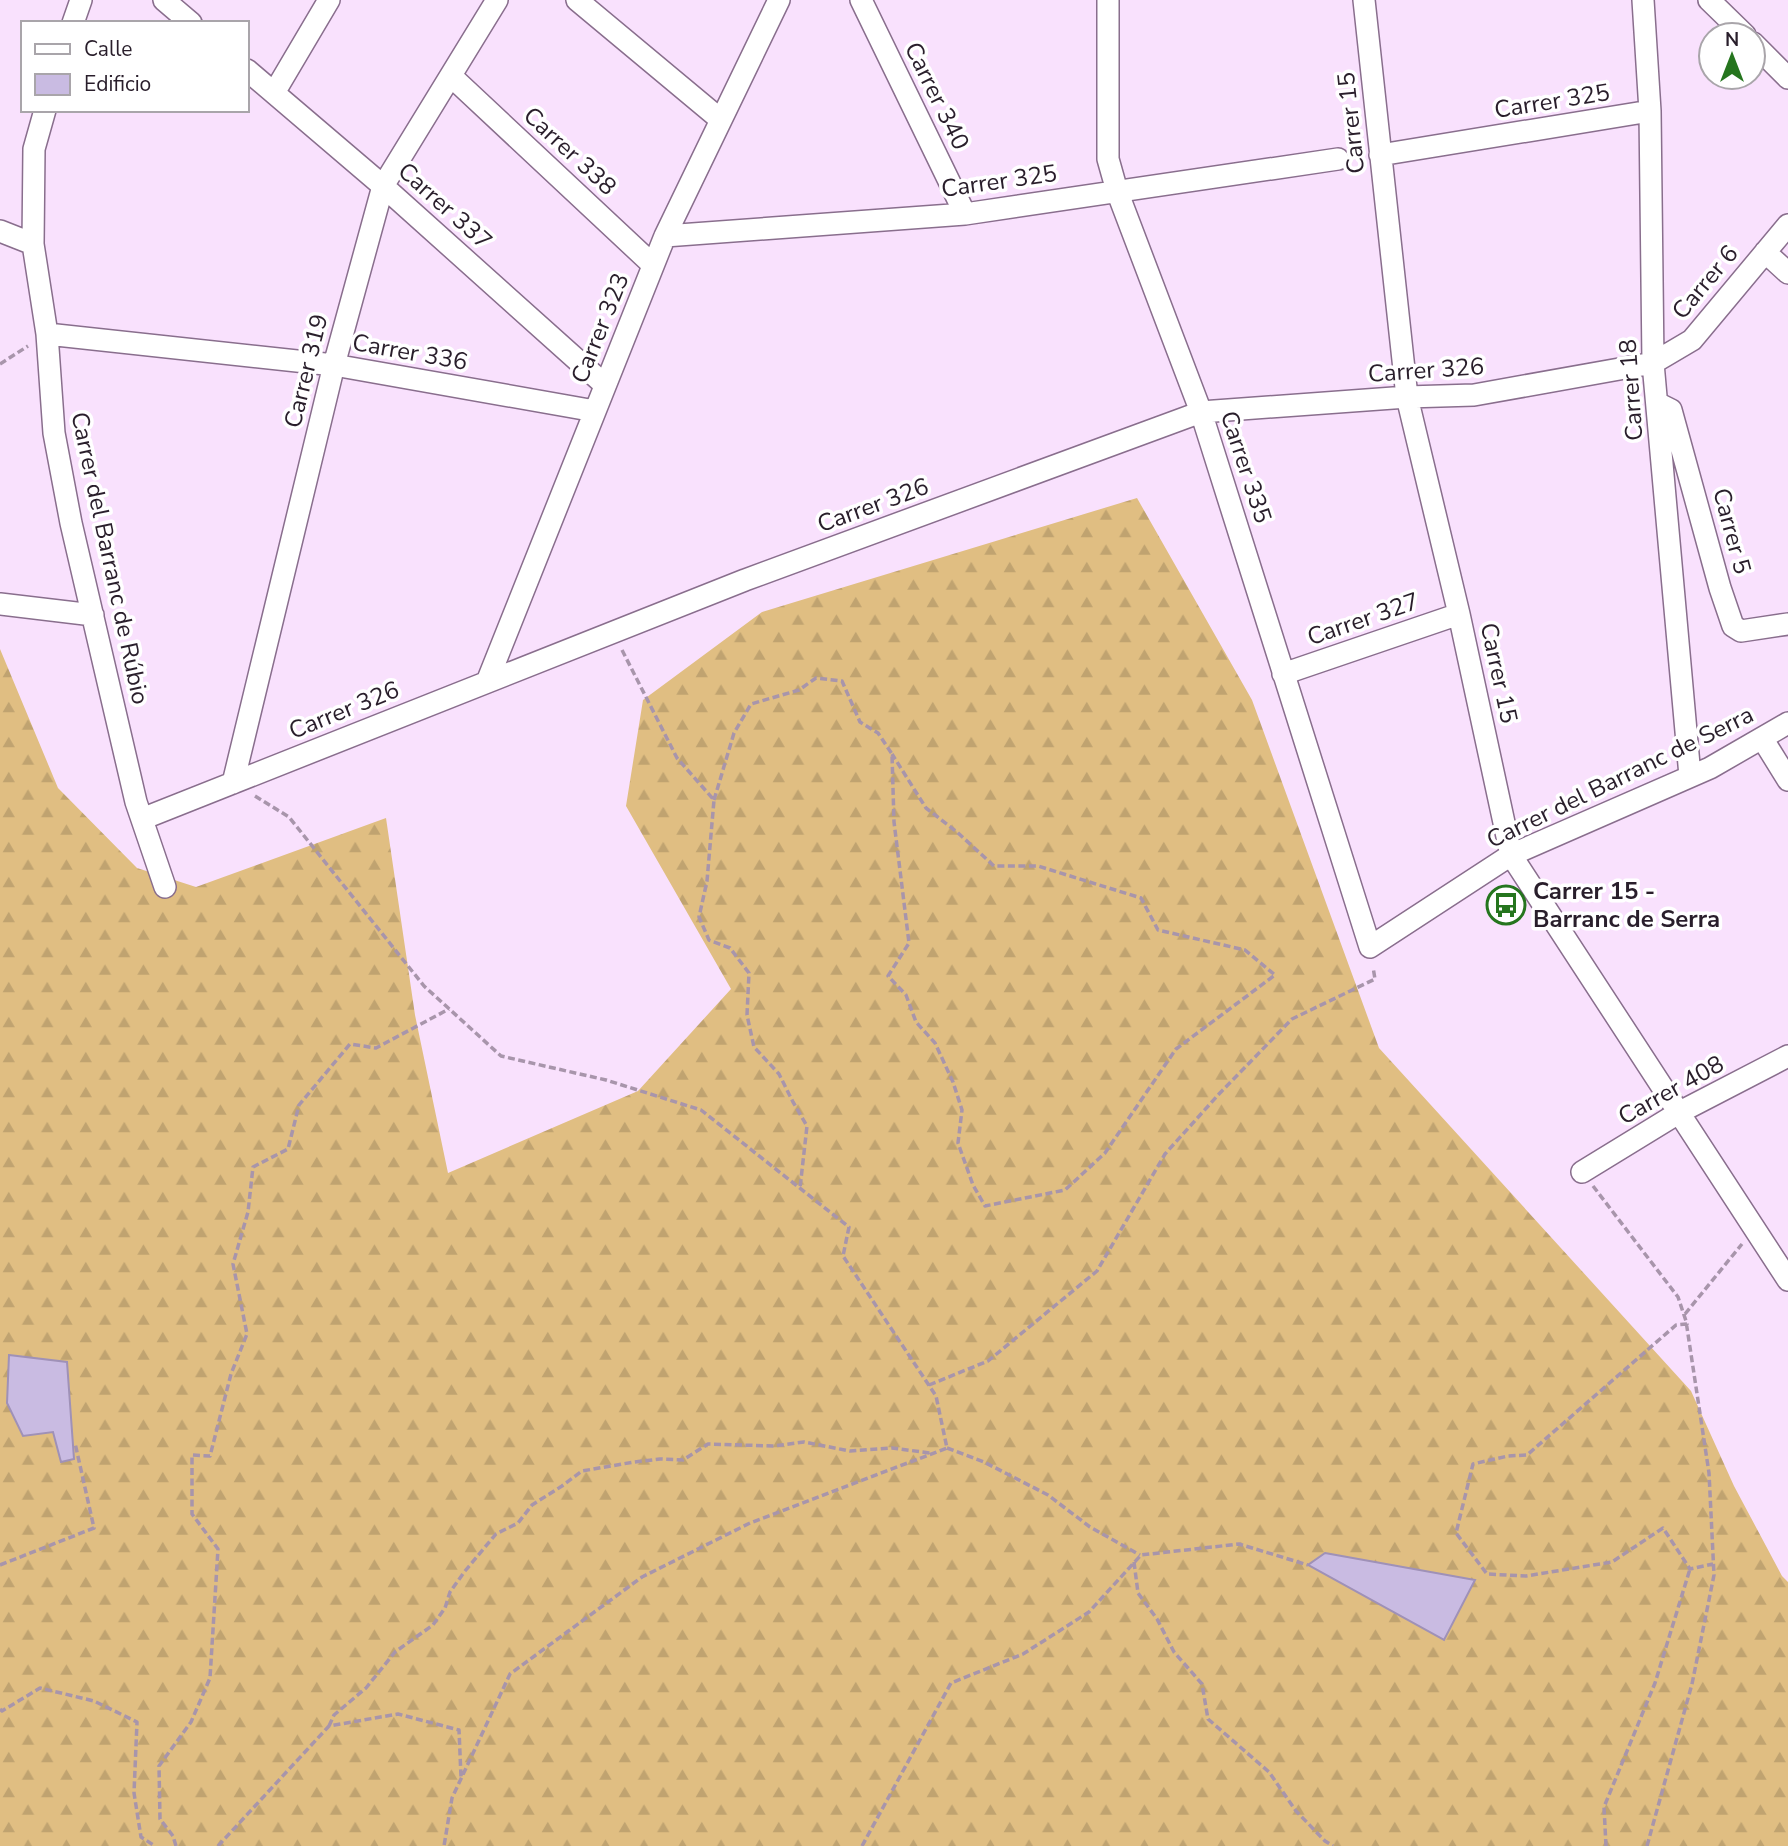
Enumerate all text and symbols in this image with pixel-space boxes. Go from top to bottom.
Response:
legend [21,21,248,112]
north arrow [1697,21,1767,91]
text: N [1725,27,1739,53]
text: Calle [84,35,132,63]
street label: Carrer 340 [897,37,977,155]
text: Edificio [84,70,151,98]
street label: Carrer 15 [1330,71,1372,175]
street label: Carrer 325 [1492,76,1612,126]
street label: Carrer 338 [517,100,623,202]
street label: Carrer 337 [391,155,499,257]
street label: Carrer 325 [939,157,1059,205]
street label: Carrer 6 [1665,238,1745,326]
street label: Carrer 323 [563,268,637,388]
street label: Carrer 319 [276,311,336,431]
street label: Carrer 336 [350,326,470,378]
street label: Carrer 18 [1611,338,1651,442]
street label: Carrer 326 [1367,350,1485,390]
street label: Carrer 335 [1213,407,1279,527]
street label: Carrer del Barranc de Rúbio [63,409,157,707]
street label: Carrer 326 [813,470,933,540]
street label: Carrer 5 [1705,485,1759,577]
street label: Carrer 327 [1303,585,1423,653]
street label: Carrer 15 [1473,620,1525,726]
street label: Carrer 326 [284,673,404,747]
street label: Carrer del Barranc de Serra [1481,698,1759,856]
place label: Carrer 15 - Barranc de Serra [1533,875,1720,935]
bus stop icon: Carrer 15 - Barranc de Serra [1485,884,1527,926]
street label: Carrer 408 [1612,1048,1730,1132]

